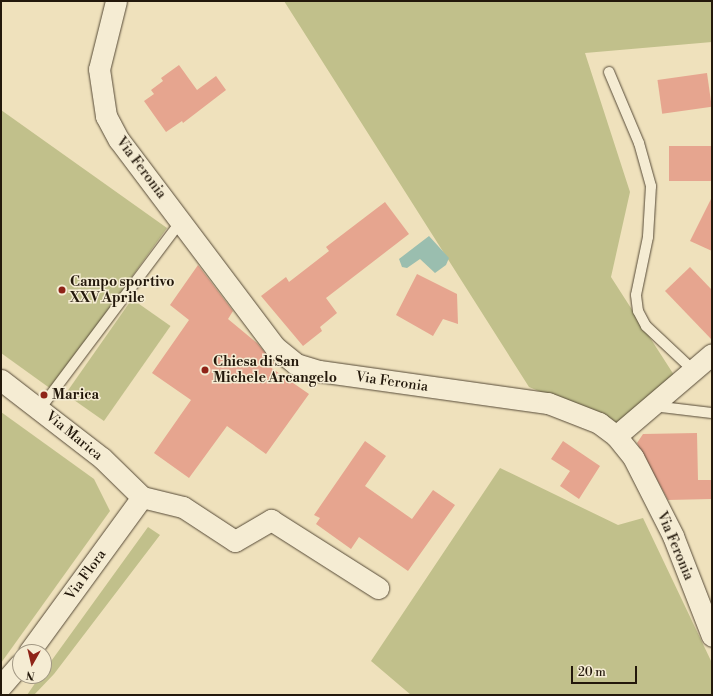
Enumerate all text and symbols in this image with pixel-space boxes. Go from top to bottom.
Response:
street label: Via Feronia [112,134,170,202]
place label: Campo sportivo XXV Aprile [70,274,174,306]
marker: Campo sportivo XXV Aprile [57,285,67,295]
place label: Chiesa di San Michele Arcangelo [213,354,337,386]
marker: Chiesa di San Michele Arcangelo [200,365,210,375]
street label: Via Feronia [355,369,429,395]
place label: Marica [52,387,99,403]
marker: Marica [39,390,49,400]
street label: Via Marica [42,408,106,464]
street label: Via Feronia [653,509,697,583]
street label: Via Flora [62,547,110,603]
north arrow [12,644,52,684]
scale bar [573,658,639,684]
text: 20 m [578,665,606,680]
text: N [25,667,36,682]

